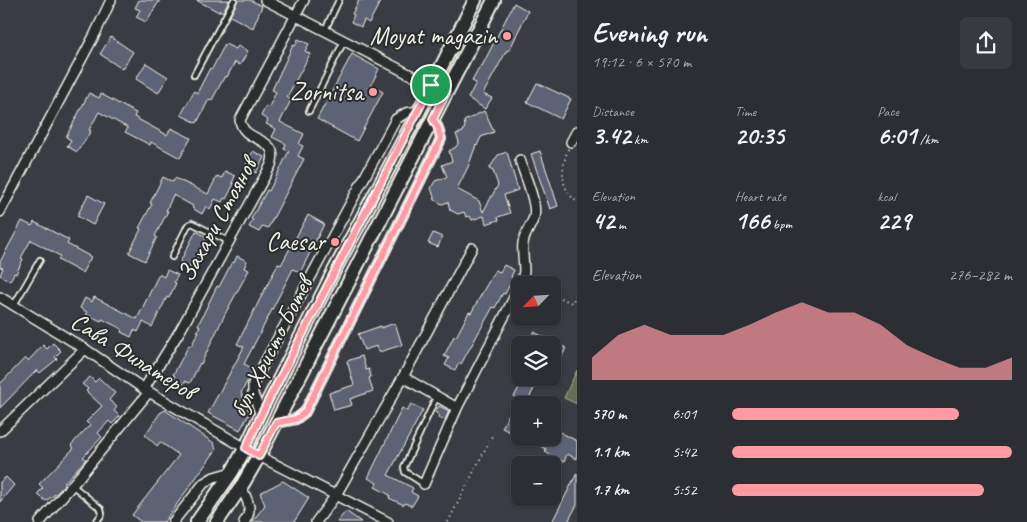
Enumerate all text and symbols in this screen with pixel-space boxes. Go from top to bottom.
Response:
text: Evening run [592,15,707,50]
button: share [960,17,1012,69]
place label: Moyat magazin [370,20,499,52]
marker: Moyat magazin [501,30,513,42]
text: 19:12 · 6 × 570 m [592,52,691,72]
pin [410,64,452,106]
icon: arrive [417,71,445,99]
place label: Zornitsa [290,76,366,108]
marker: Zornitsa [367,86,379,98]
text: Distance [592,103,634,120]
text: Time [735,103,756,120]
text: Pace [877,103,899,120]
text: 3.42 [592,120,631,152]
text: 20:35 [735,120,784,152]
text: 6:01 [877,120,917,152]
text: km [631,131,648,148]
text: /km [917,131,938,148]
street label: Захари Стоянов [170,148,266,287]
text: Elevation [592,188,635,205]
text: Heart rate [735,188,786,205]
text: kcal [877,188,896,205]
text: 42 [592,205,615,237]
text: 166 [735,205,769,237]
text: 229 [877,205,911,237]
text: m [615,216,626,233]
text: bpm [769,216,792,233]
place label: Caesar [266,226,327,258]
marker: Caesar [329,236,341,248]
text: Elevation [592,265,641,285]
text: 276–282 m [949,265,1012,285]
street label: бул. Христо Ботев [222,267,322,422]
north arrow [511,276,561,326]
map controls [511,276,561,506]
street label: Сава Филатеров [65,305,205,409]
button: layers [511,336,561,386]
button: + [511,396,561,446]
text: 570 m [592,404,626,424]
text: 6:01 [672,404,697,424]
text: 1.1 km [592,442,629,462]
text: 5:42 [672,442,697,462]
button: − [511,456,561,506]
text: 1.7 km [592,480,629,500]
text: 5:52 [672,480,697,500]

